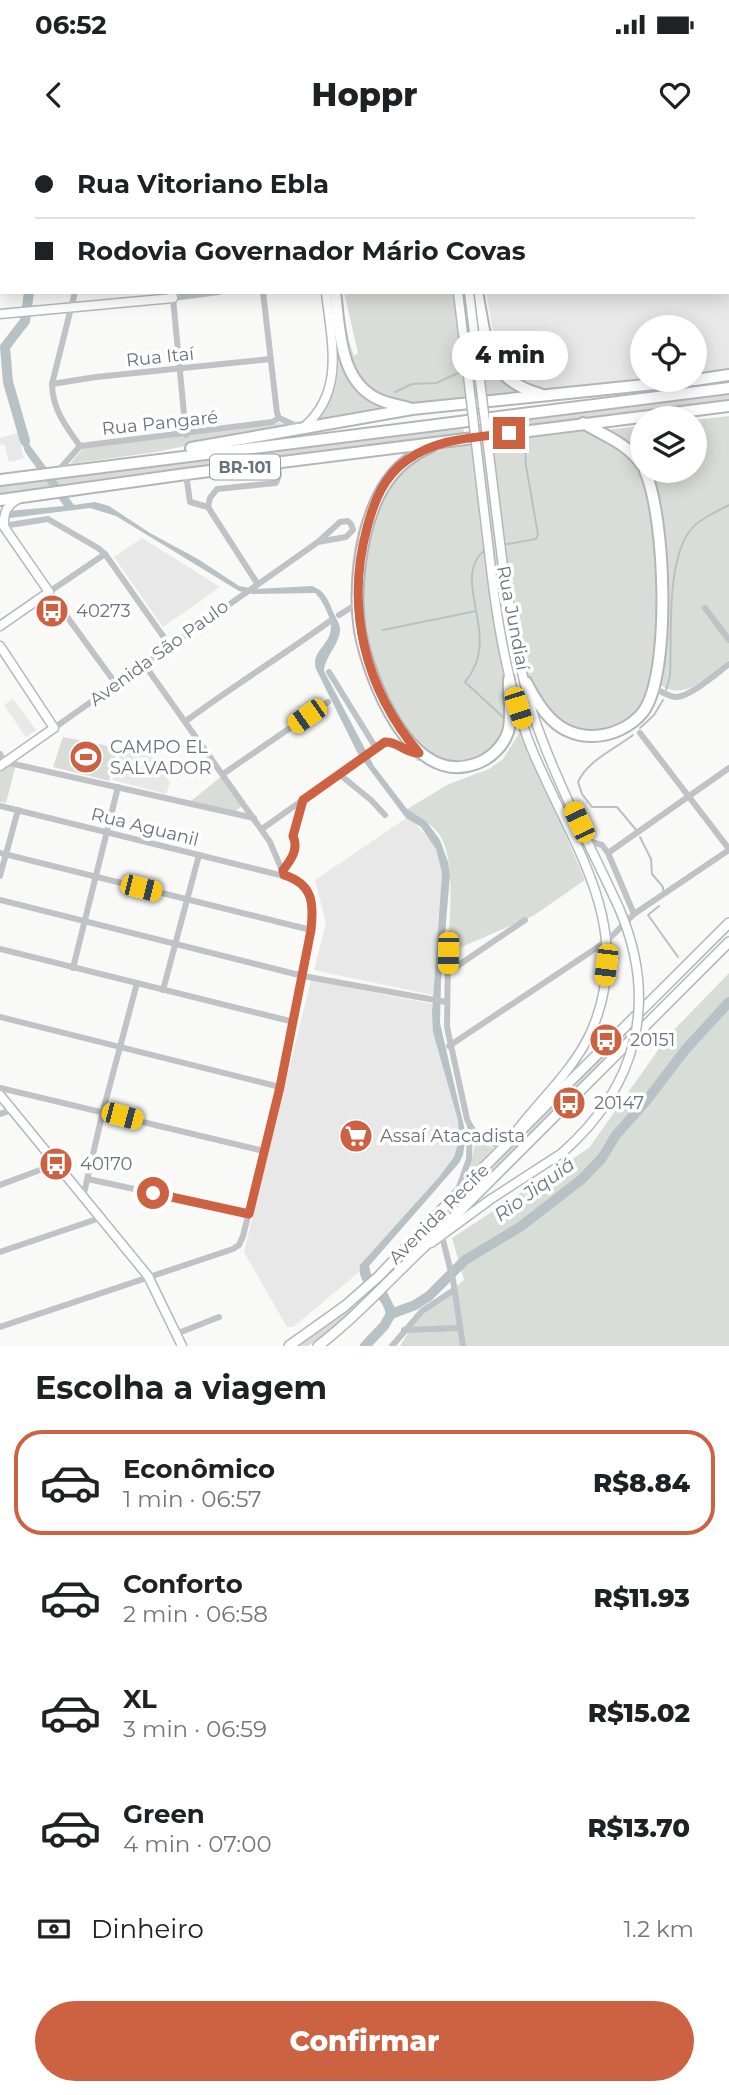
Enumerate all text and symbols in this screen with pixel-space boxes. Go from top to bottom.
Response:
text: 06:52 [35,9,107,41]
text: Hoppr [312,75,417,114]
icon: back [35,76,73,114]
icon: heart [656,76,694,114]
text: Rua Vitoriano Ebla [77,168,329,200]
text: Rodovia Governador Mário Covas [77,235,526,267]
map controls [630,315,707,483]
button: locate [630,315,707,392]
callout: 4 min [451,331,567,380]
text: 4 min [475,341,545,369]
street label: Rua Itaí [125,342,196,372]
street label: Rua Pangaré [101,406,219,440]
button: layers [630,406,707,483]
route end [493,417,525,449]
road number: BR-101 [210,454,280,480]
street label: Rua Jundiaí [492,564,534,673]
bus stop icon: 40273 [33,592,71,630]
street label: Avenida São Paulo [85,595,233,711]
place label: 40273 [76,600,131,622]
car [502,685,535,731]
car [284,695,331,737]
place label: CAMPO EL SALVADOR [110,736,211,779]
sports icon: CAMPO EL SALVADOR [67,738,105,776]
car [561,799,598,845]
street label: Rua Aguanil [89,803,201,851]
car [119,873,164,903]
car [438,932,459,974]
car [594,943,619,987]
bus stop icon: 20151 [587,1021,625,1059]
place label: 20151 [630,1029,675,1051]
bus stop icon: 20147 [550,1084,588,1122]
place label: 20147 [594,1092,644,1114]
car [99,1100,146,1132]
supermarket icon: Assaí Atacadista [337,1117,375,1155]
place label: Assaí Atacadista [380,1125,525,1147]
bus stop icon: 40170 [37,1145,75,1183]
water label: Rio Jiquiá [490,1152,579,1226]
place label: 40170 [80,1153,132,1175]
street label: Avenida Recife [384,1159,494,1269]
route start [137,1177,169,1209]
text: Escolha a viagem [35,1368,327,1407]
icon: car [39,1451,102,1514]
text: Econômico [123,1453,275,1485]
text: R$8.84 [593,1467,690,1499]
text: 1 min · 06:57 [123,1485,262,1513]
icon: car [39,1566,102,1629]
text: Conforto [123,1568,243,1600]
text: R$11.93 [593,1582,690,1614]
text: 2 min · 06:58 [123,1600,268,1628]
icon: car [39,1681,102,1744]
text: XL [123,1683,157,1715]
text: R$15.02 [588,1697,690,1729]
text: 3 min · 06:59 [123,1715,267,1743]
icon: car [39,1796,102,1859]
text: Green [123,1798,205,1830]
text: R$13.70 [587,1812,690,1844]
text: 4 min · 07:00 [123,1830,272,1858]
icon: cash [35,1910,73,1948]
text: Dinheiro [91,1913,204,1945]
text: 1.2 km [624,1915,694,1943]
button: Confirmar [35,2001,694,2081]

